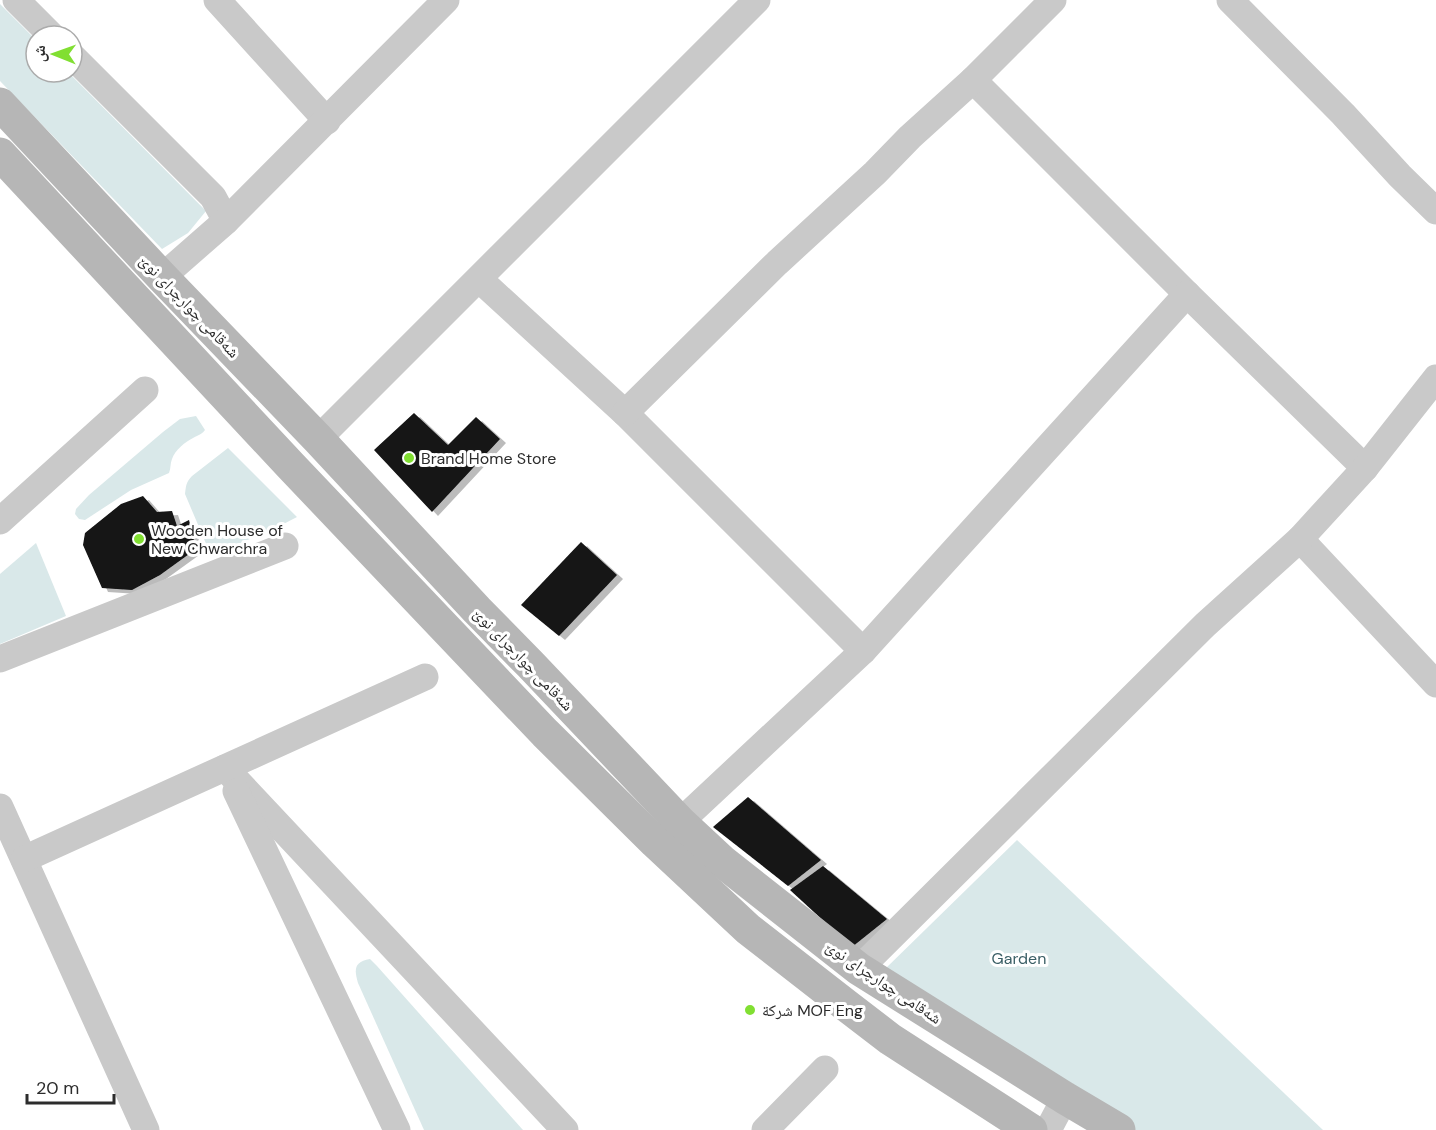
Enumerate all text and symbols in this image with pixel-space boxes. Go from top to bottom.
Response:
north arrow [24,24,84,84]
text: ش [29,45,50,62]
street label: شەقامی چوارچرای نوێ [135,250,244,362]
place label: Brand Home Store [421,448,556,469]
marker: Brand Home Store [402,451,416,465]
place label: Wooden House of New Chwarchra [151,520,283,559]
marker: Wooden House of New Chwarchra [132,532,146,546]
street label: شەقامی چوارچرای نوێ [469,603,578,715]
street label: شەقامی چوارچرای نوێ [822,936,946,1029]
park label: Garden [992,948,1046,969]
place label: شركة MOF Eng [762,1000,863,1021]
marker: شركة MOF Eng [743,1003,757,1017]
scale bar [27,1067,114,1105]
text: 20 m [36,1076,79,1100]

